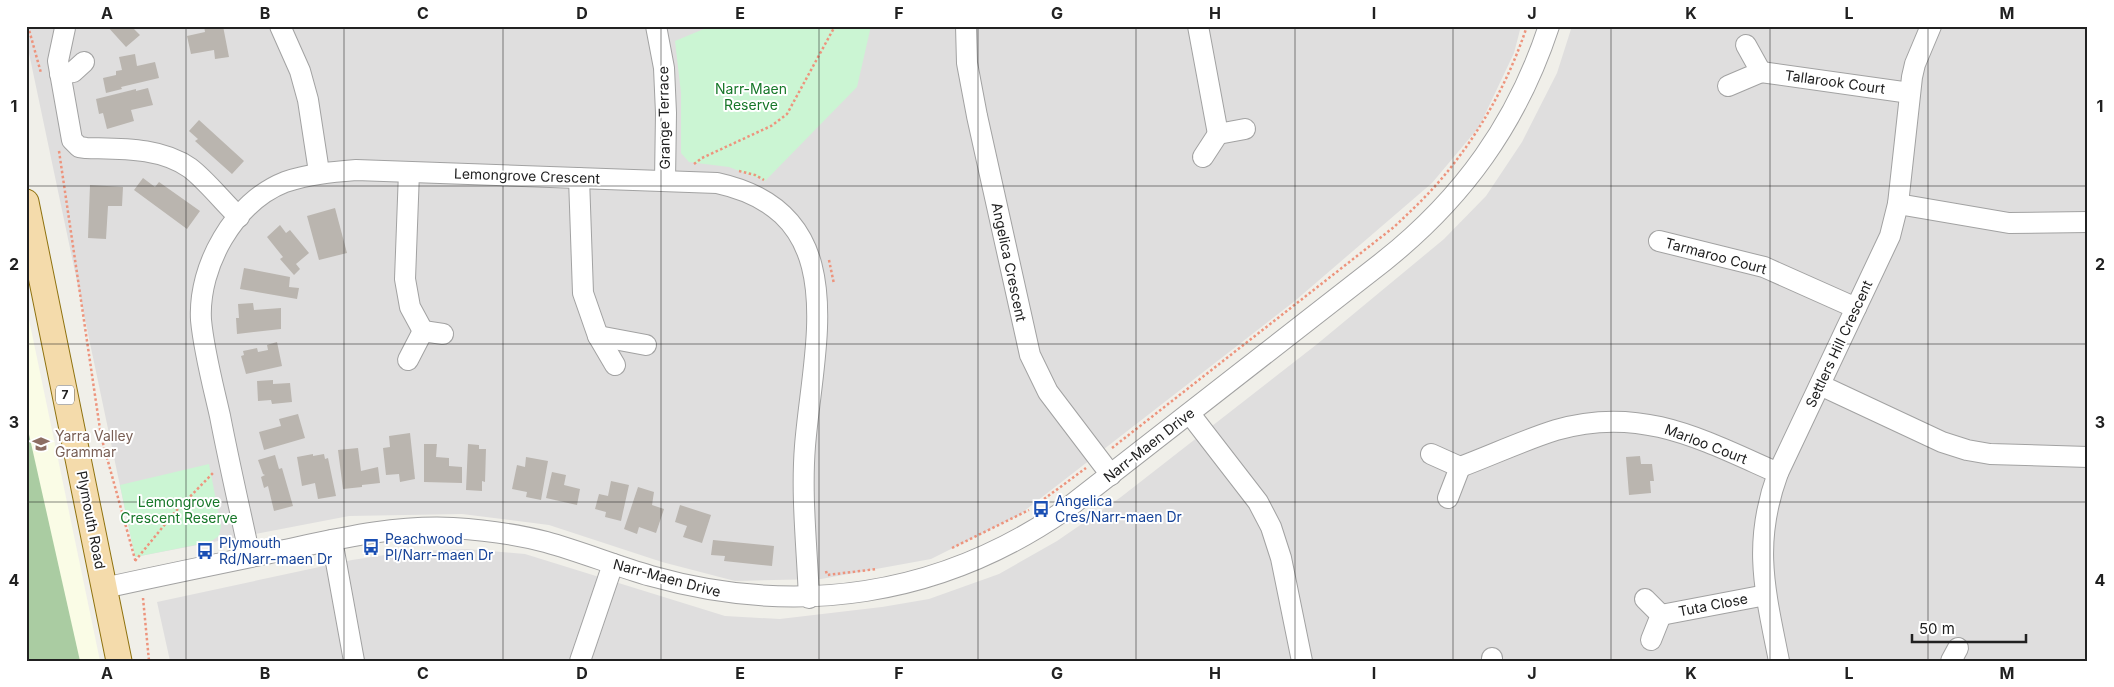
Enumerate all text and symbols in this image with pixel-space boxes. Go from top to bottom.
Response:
text: A [101,3,113,23]
text: B [260,3,270,23]
text: C [417,3,429,23]
text: D [576,3,588,23]
text: E [735,3,745,23]
text: F [894,3,904,23]
text: G [1051,3,1063,23]
text: H [1209,3,1221,23]
text: I [1372,3,1376,23]
text: J [1527,3,1537,23]
text: K [1685,3,1697,23]
text: L [1844,3,1854,23]
text: M [2000,3,2014,23]
street label: Grange Terrace [654,66,673,170]
street label: Tallarook Court [1784,66,1887,97]
park label: Narr-Maen Reserve [715,80,787,113]
text: 1 [11,96,17,116]
text: 1 [2097,96,2103,116]
street label: Lemongrove Crescent [454,164,601,187]
street label: Angelica Crescent [989,201,1030,323]
street label: Tarmaroo Court [1664,234,1769,277]
text: 2 [9,254,19,274]
text: 2 [2095,254,2105,274]
street label: Settlers Hill Crescent [1802,277,1876,410]
road number: 7 [56,386,74,404]
street label: Narr-Maen Drive [1100,404,1198,485]
text: 3 [9,412,19,432]
text: 3 [2095,412,2105,432]
street label: Marloo Court [1662,420,1750,467]
place label: Yarra Valley Grammar [55,427,133,460]
school or university icon: Yarra Valley Grammar [31,434,51,454]
street label: Plymouth Road [74,469,109,571]
place label: Angelica Cres/Narr-maen Dr [1055,492,1182,525]
park label: Lemongrove Crescent Reserve [120,493,238,526]
bus stop icon: Angelica Cres/Narr-maen Dr [1031,499,1051,519]
place label: Peachwood Pl/Narr-maen Dr [385,530,493,563]
place label: Plymouth Rd/Narr-maen Dr [219,534,332,567]
bus stop icon: Peachwood Pl/Narr-maen Dr [361,537,381,557]
bus stop icon: Plymouth Rd/Narr-maen Dr [195,541,215,561]
street label: Narr-Maen Drive [611,555,723,600]
text: 4 [9,570,20,590]
text: 4 [2095,570,2106,590]
street label: Tuta Close [1677,589,1749,620]
scale bar [1912,612,2025,644]
text: 50 m [1919,619,1955,638]
text: A [101,663,113,683]
text: B [260,663,270,683]
text: C [417,663,429,683]
text: D [576,663,588,683]
text: E [735,663,745,683]
text: F [894,663,904,683]
text: G [1051,663,1063,683]
text: H [1209,663,1221,683]
text: I [1372,663,1376,683]
text: J [1527,663,1537,683]
text: K [1685,663,1697,683]
text: L [1844,663,1854,683]
text: M [2000,663,2014,683]

